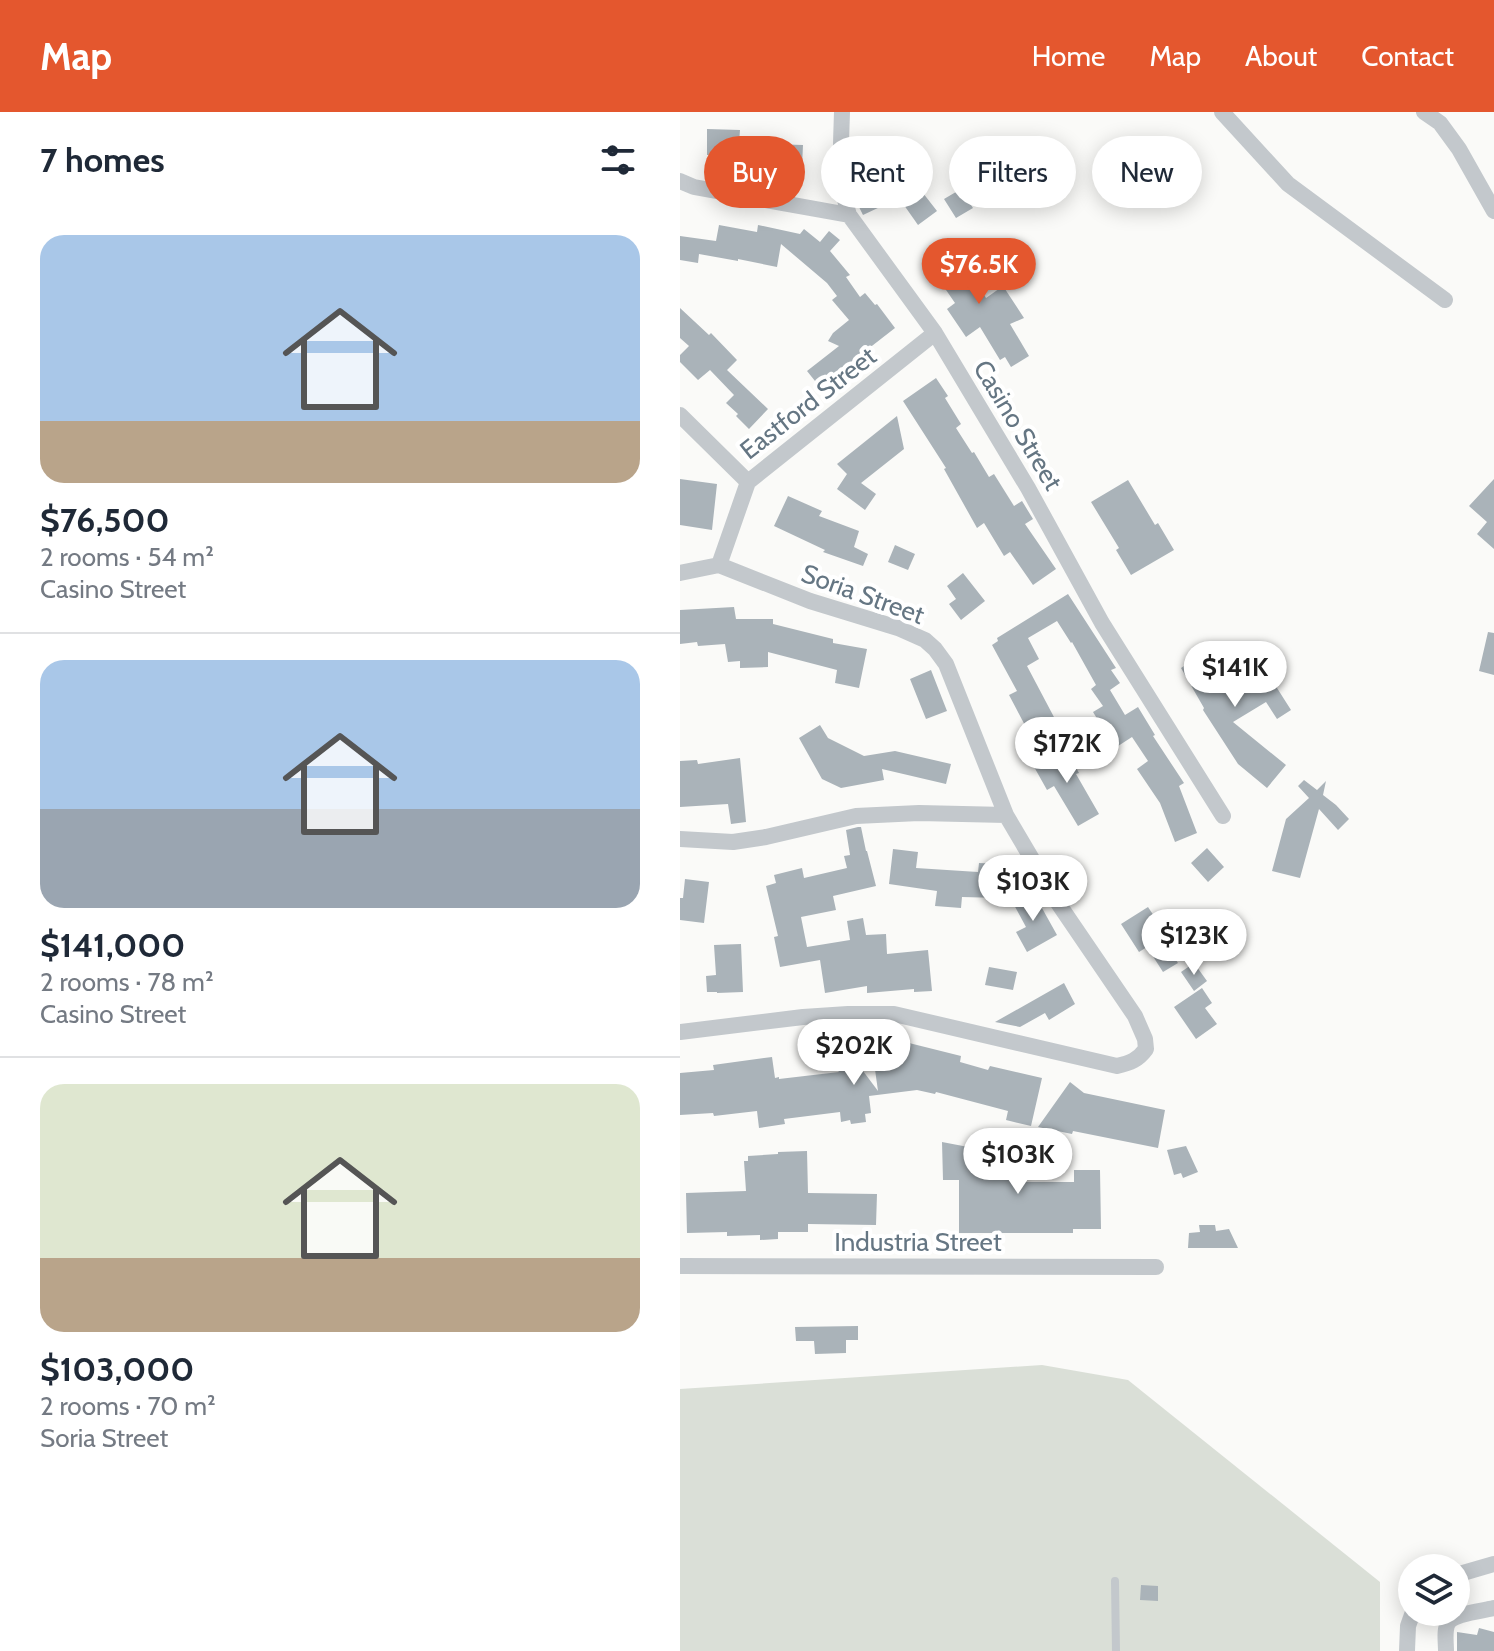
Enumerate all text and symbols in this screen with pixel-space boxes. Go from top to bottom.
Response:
text: Map [40,33,112,80]
text: Home [1032,39,1105,73]
text: Map [1149,39,1201,73]
text: About [1245,39,1317,73]
text: Contact [1361,39,1454,73]
chip: Buy [704,136,805,208]
chip: Rent [821,136,933,208]
chip: Filters [949,136,1076,208]
chip: New [1092,136,1202,208]
icon: filters [596,138,640,182]
text: 7 homes [40,139,165,181]
pin: $76.5K [914,238,1044,306]
text: $76.5K [940,248,1018,280]
icon: home [268,287,412,431]
street label: Eastford Street [734,340,883,466]
street label: Casino Street [967,354,1070,496]
text: $76,500 [40,499,170,541]
text: 2 rooms · 54 m² [40,541,214,573]
street label: Soria Street [797,557,929,631]
text: Casino Street [40,573,186,605]
pin: $141K [1179,641,1291,709]
text: $141K [1202,651,1268,683]
icon: home [268,712,412,856]
pin: $172K [1011,717,1123,785]
text: $172K [1033,727,1101,759]
pin: $103K [977,855,1089,923]
text: $103K [996,865,1070,897]
pin: $123K [1138,909,1250,977]
text: $123K [1160,919,1228,951]
text: $141,000 [40,924,185,966]
text: 2 rooms · 78 m² [40,966,214,998]
text: Casino Street [40,998,186,1030]
pin: $202K [798,1019,910,1087]
text: $202K [815,1029,893,1061]
pin: $103K [962,1128,1074,1196]
icon: home [268,1136,412,1280]
text: $103K [981,1138,1055,1170]
street label: Industria Street [834,1226,1002,1258]
text: $103,000 [40,1348,194,1390]
text: 2 rooms · 70 m² [40,1390,216,1422]
text: Soria Street [40,1422,168,1454]
map controls [1398,1554,1470,1626]
button: layers [1398,1554,1470,1626]

